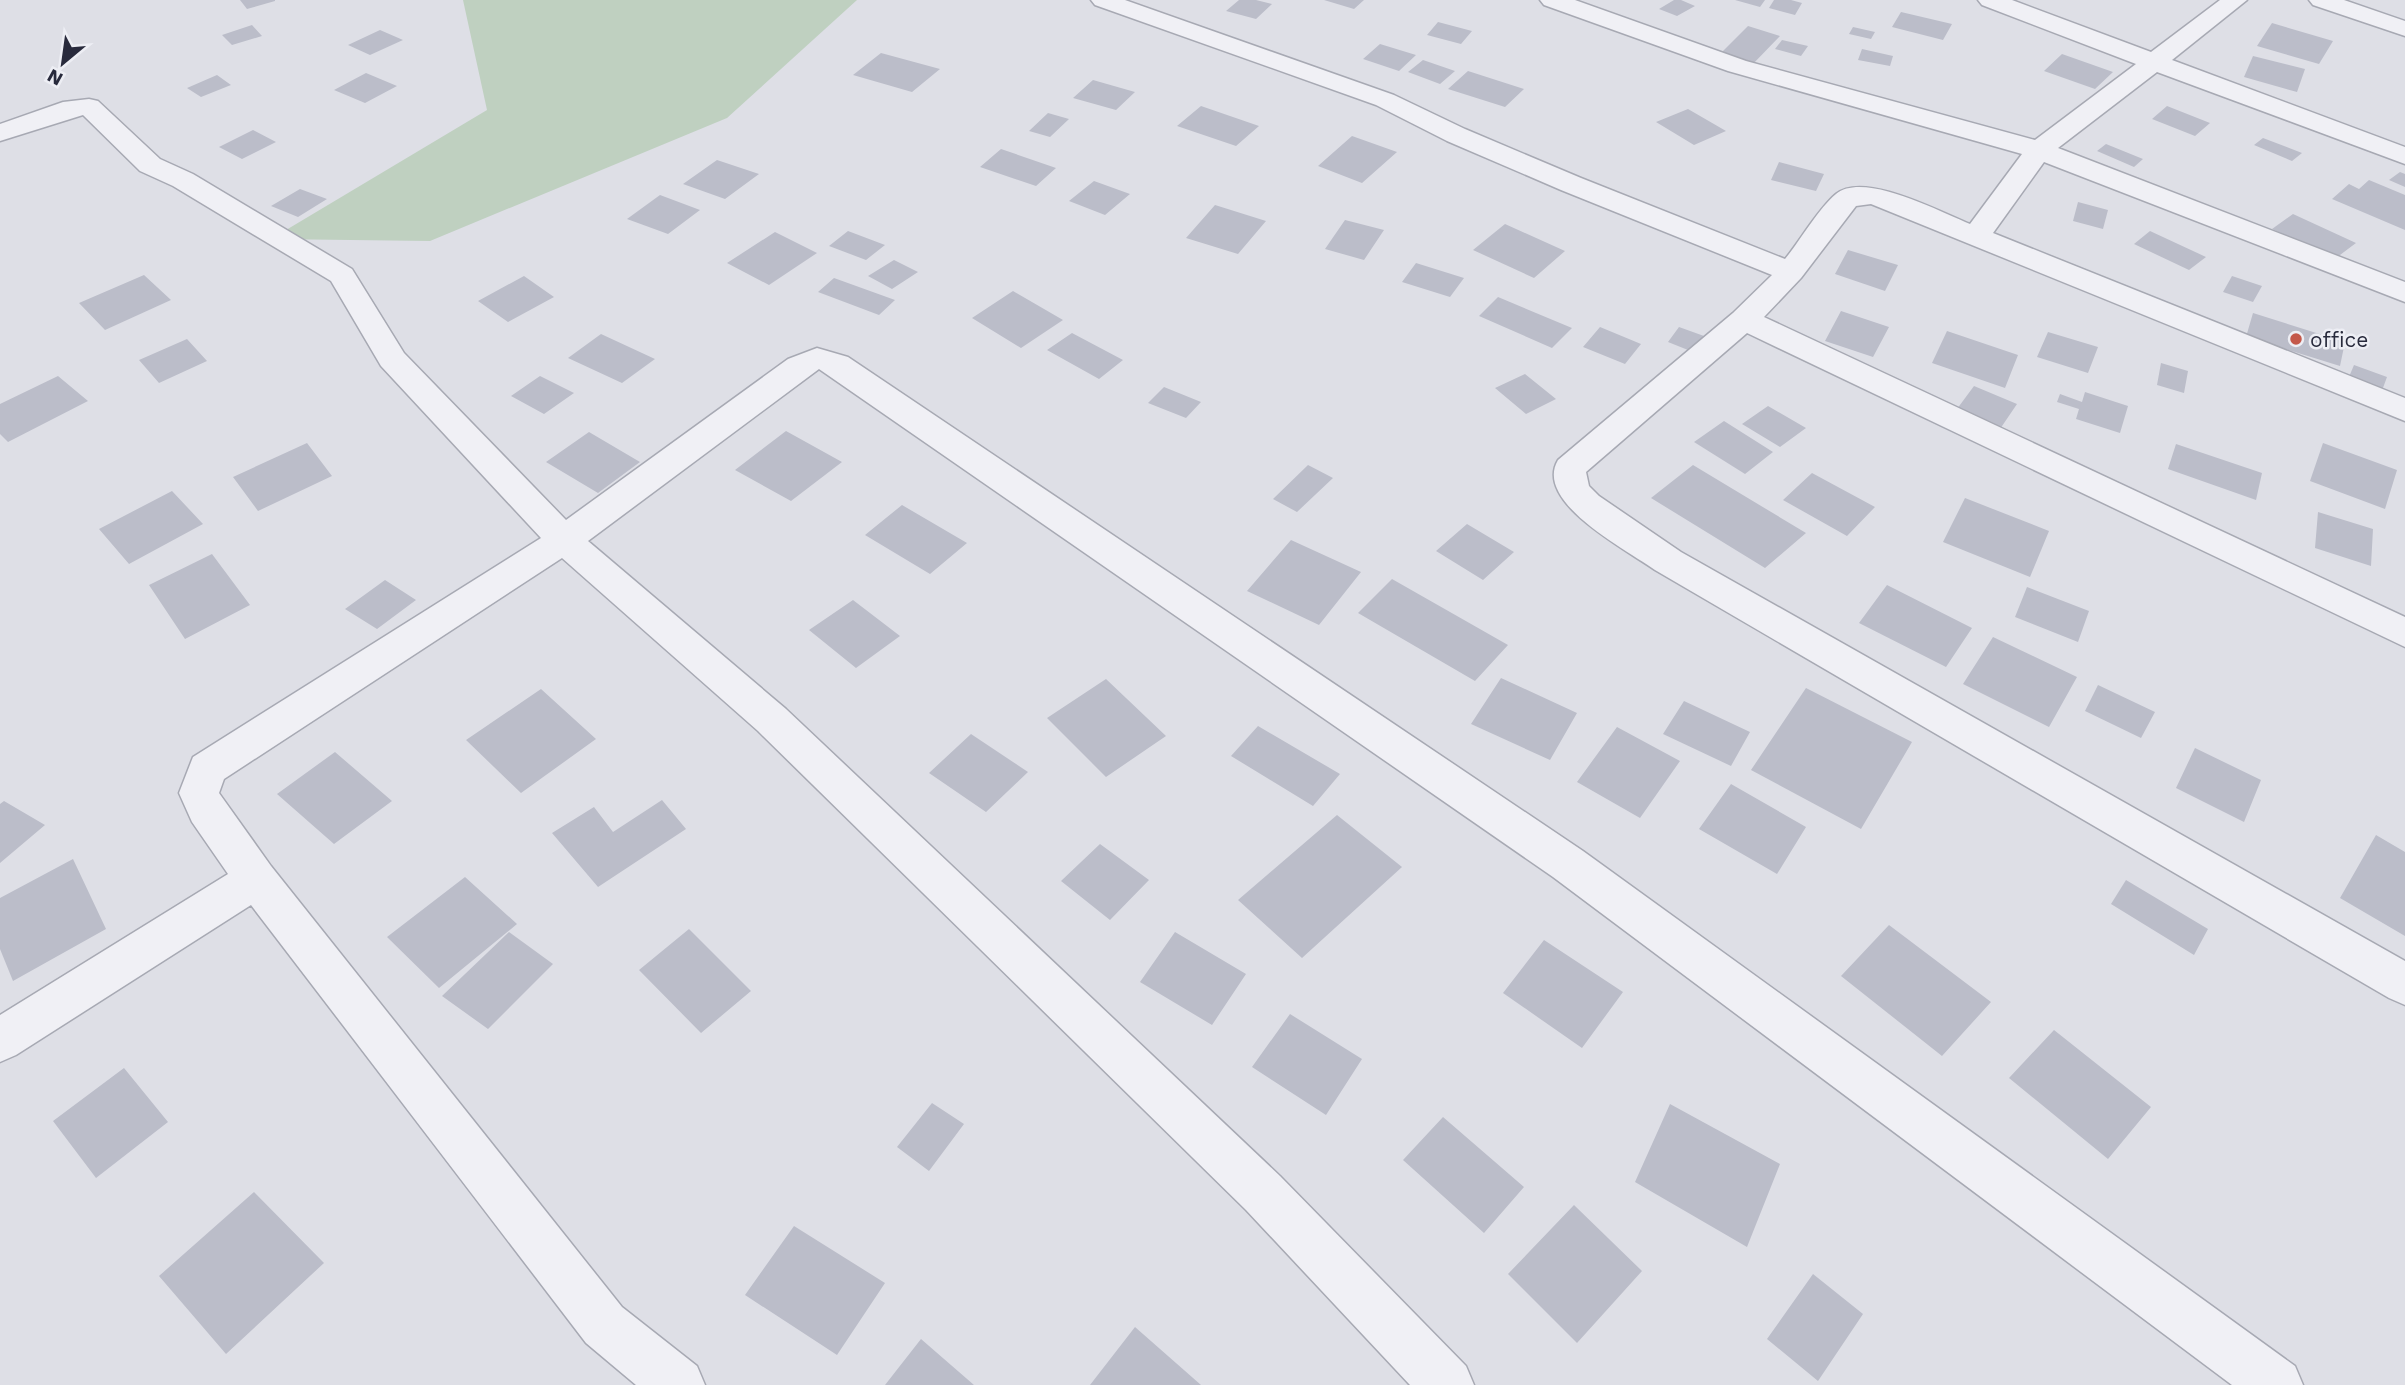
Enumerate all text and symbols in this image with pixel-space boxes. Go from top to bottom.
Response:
north arrow [28,28,98,98]
text: N [43,64,67,91]
place label: office [2310,327,2368,352]
marker: office [2288,331,2304,347]

